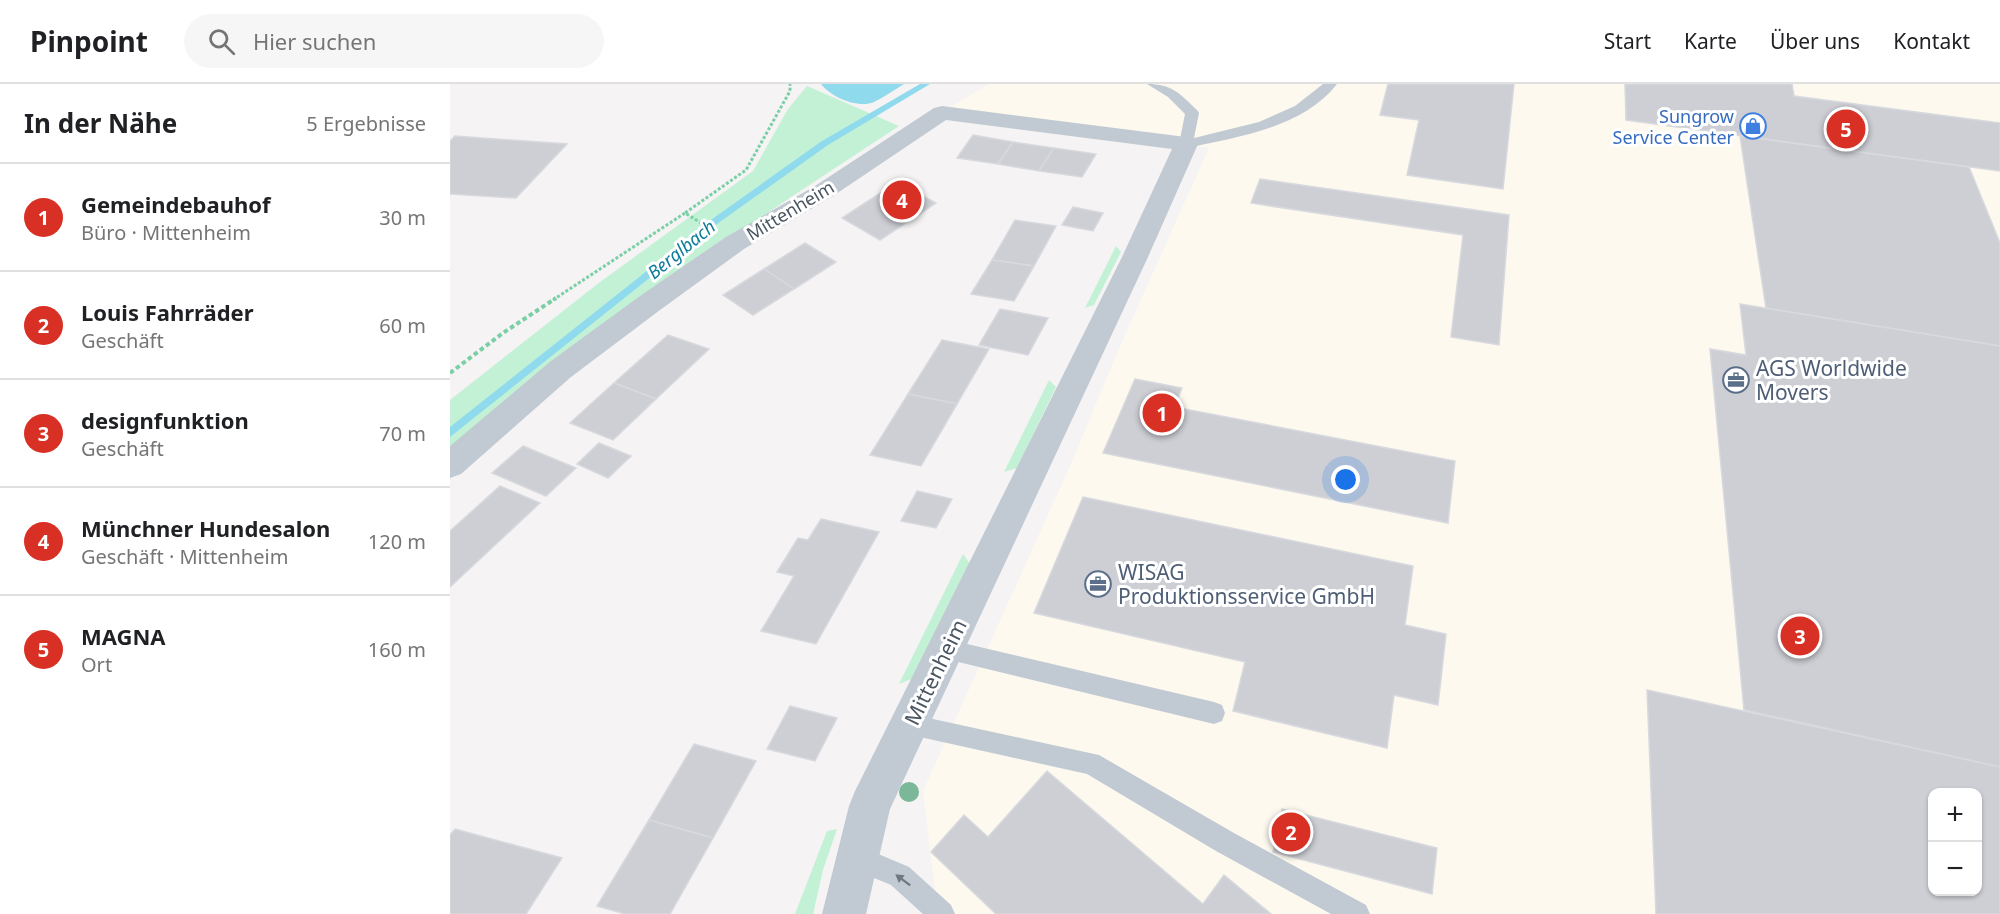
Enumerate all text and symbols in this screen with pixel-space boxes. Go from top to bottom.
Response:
search box [184,14,604,68]
text: Pinpoint [30,22,148,60]
icon: search [205,25,238,58]
text: Hier suchen [253,26,376,56]
text: Start [1604,27,1651,55]
text: Karte [1684,27,1737,55]
text: Über uns [1770,27,1860,55]
text: Kontakt [1893,27,1970,55]
place label: Sungrow Service Center [1613,104,1735,149]
text: In der Nähe [24,105,177,141]
pin: 5 [1826,106,1866,152]
text: 5 Ergebnisse [306,110,426,137]
shop icon: Sungrow Service Center [1738,111,1768,141]
street label: Mittenheim [742,174,838,246]
pin: 4 [882,178,922,222]
text: Gemeindebauhof [81,189,271,219]
text: 1 [38,204,49,231]
text: 30 m [379,204,426,231]
water label: Berglbach [642,214,720,284]
text: Büro · Mittenheim [81,219,251,246]
text: Louis Fahrräder [81,297,254,327]
text: 2 [38,312,49,339]
text: 60 m [379,312,426,339]
text: Geschäft [81,327,164,354]
place label: AGS Worldwide Movers [1756,354,1907,406]
office icon: AGS Worldwide Movers [1721,365,1751,395]
pin: 1 [1142,390,1182,436]
text: designfunktion [81,405,249,435]
text: 3 [38,420,49,447]
text: 70 m [379,420,426,447]
text: Geschäft [81,435,164,462]
your location [1331,465,1360,494]
text: Münchner Hundesalon [81,513,330,543]
text: 4 [38,528,49,555]
text: 120 m [368,528,426,555]
text: Geschäft · Mittenheim [81,543,288,570]
place label: WISAG Produktionsservice GmbH [1118,558,1375,610]
office icon: WISAG Produktionsservice GmbH [1083,569,1113,599]
street label: Mittenheim [897,614,973,730]
pin: 3 [1780,614,1820,658]
text: MAGNA [81,621,166,651]
text: 5 [38,636,49,663]
text: 160 m [368,636,426,663]
text: Ort [81,651,112,678]
map controls [1928,788,1982,896]
button: + [1928,788,1982,842]
pin: 2 [1272,810,1310,855]
button: − [1928,842,1982,896]
one-way arrow [895,874,911,886]

